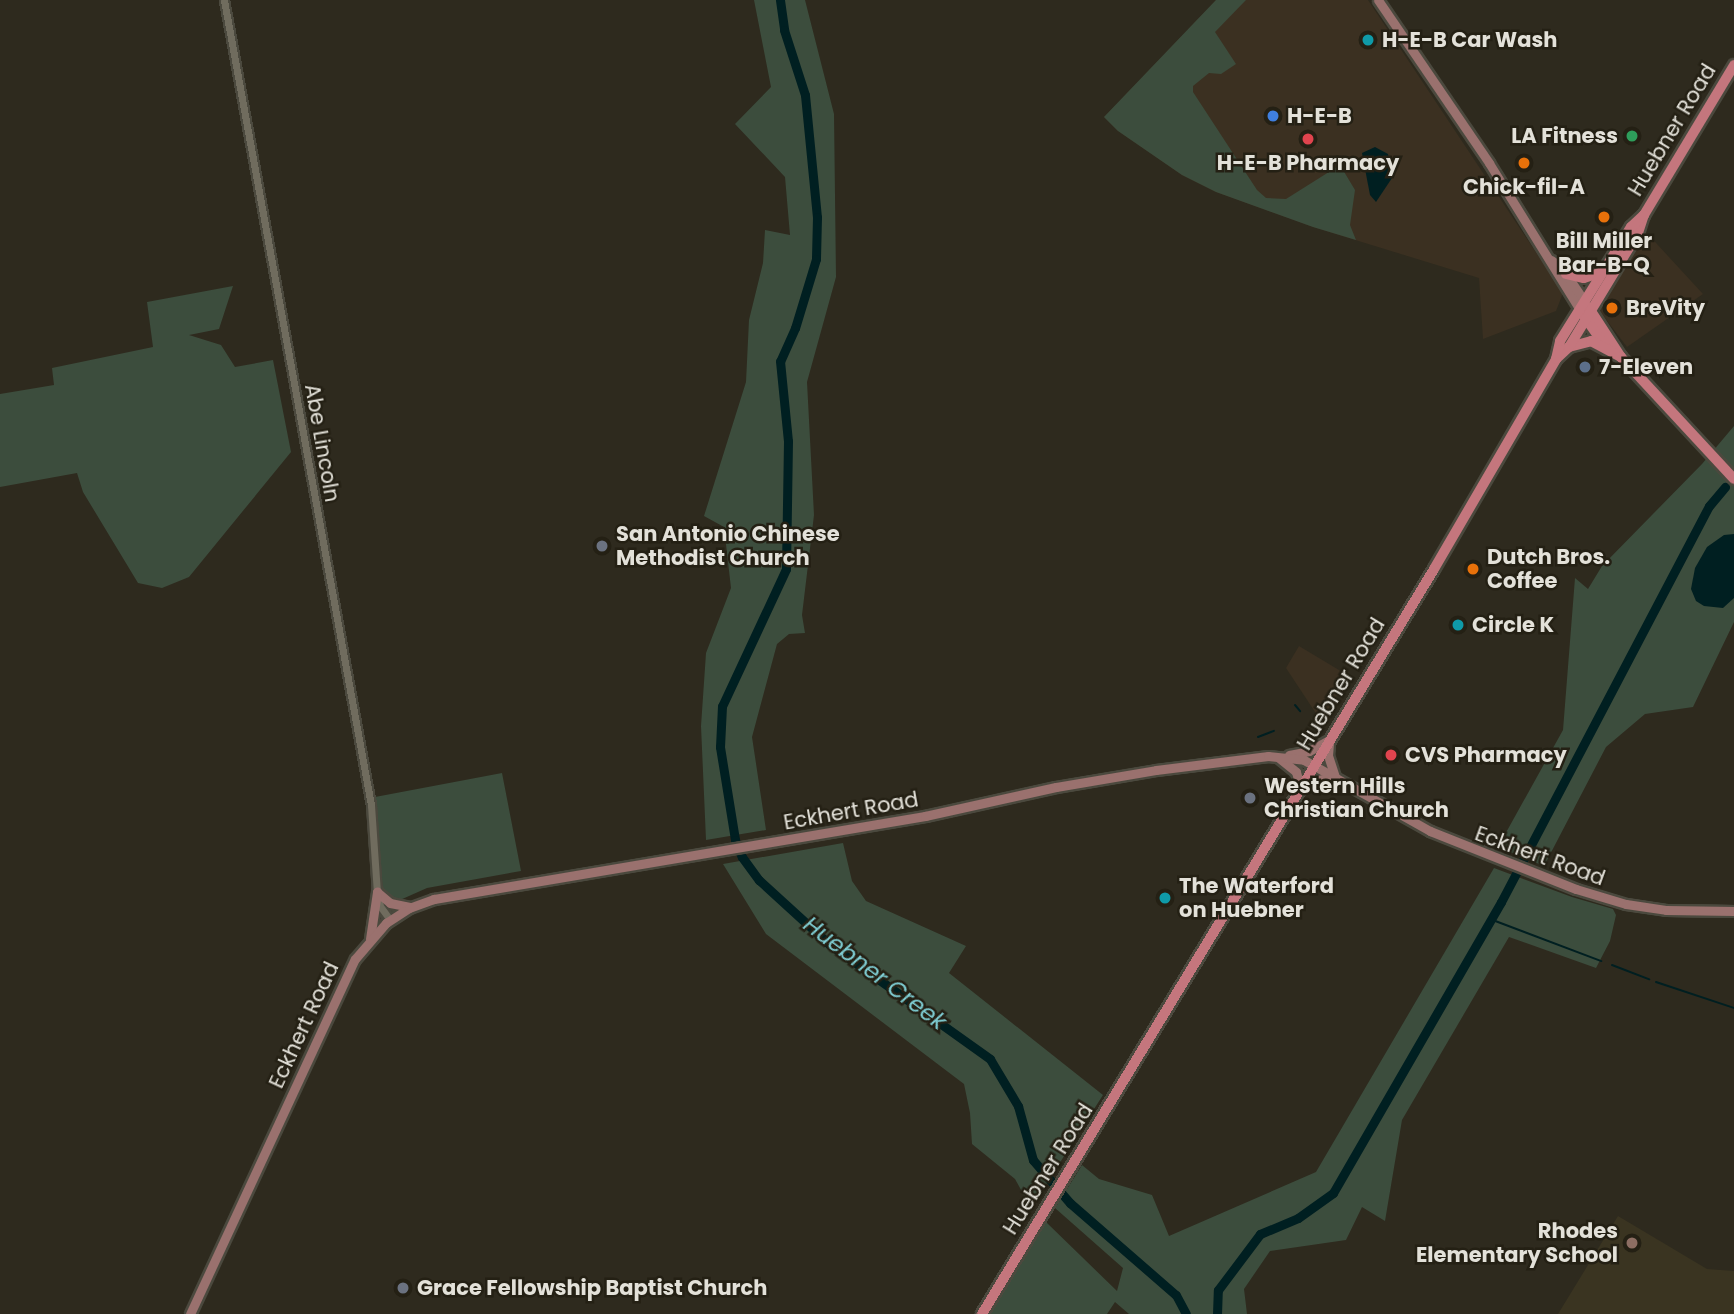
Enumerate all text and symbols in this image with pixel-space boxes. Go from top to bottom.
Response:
place label: H-E-B Car Wash [1382,27,1557,53]
marker: H-E-B Car Wash [1360,32,1376,48]
street label: Huebner Road [1623,59,1721,201]
place label: H-E-B [1287,103,1352,129]
marker: H-E-B [1265,108,1281,124]
place label: LA Fitness [1511,123,1618,149]
marker: LA Fitness [1624,128,1640,144]
marker: H-E-B Pharmacy [1300,131,1316,147]
place label: H-E-B Pharmacy [1217,150,1399,176]
marker: Chick-fil-A [1516,155,1532,171]
place label: Chick-fil-A [1463,174,1585,200]
marker: Bill Miller Bar-B-Q [1596,209,1612,225]
place label: Bill Miller Bar-B-Q [1556,228,1652,278]
place label: BreVity [1626,295,1705,321]
marker: BreVity [1604,300,1620,316]
place label: 7-Eleven [1599,354,1693,380]
marker: 7-Eleven [1577,359,1593,375]
street label: Abe Lincoln [299,382,345,504]
place label: San Antonio Chinese Methodist Church [616,521,840,571]
marker: San Antonio Chinese Methodist Church [594,538,610,554]
place label: Dutch Bros. Coffee [1487,544,1610,594]
marker: Dutch Bros. Coffee [1465,561,1481,577]
place label: Circle K [1472,612,1554,638]
street label: Huebner Road [1292,613,1390,755]
marker: Circle K [1450,617,1466,633]
place label: CVS Pharmacy [1405,742,1567,768]
marker: CVS Pharmacy [1383,747,1399,763]
place label: Western Hills Christian Church [1264,773,1449,823]
street label: Eckhert Road [782,787,920,835]
marker: Western Hills Christian Church [1242,790,1258,806]
street label: Eckhert Road [1472,821,1608,891]
place label: The Waterford on Huebner [1179,873,1334,923]
marker: The Waterford on Huebner [1157,890,1173,906]
water label: Huebner Creek [798,910,952,1036]
street label: Eckhert Road [264,958,344,1092]
street label: Huebner Road [998,1099,1098,1239]
place label: Rhodes Elementary School [1416,1218,1618,1268]
marker: Rhodes Elementary School [1624,1235,1640,1251]
place label: Grace Fellowship Baptist Church [417,1275,767,1301]
marker: Grace Fellowship Baptist Church [395,1280,411,1296]

